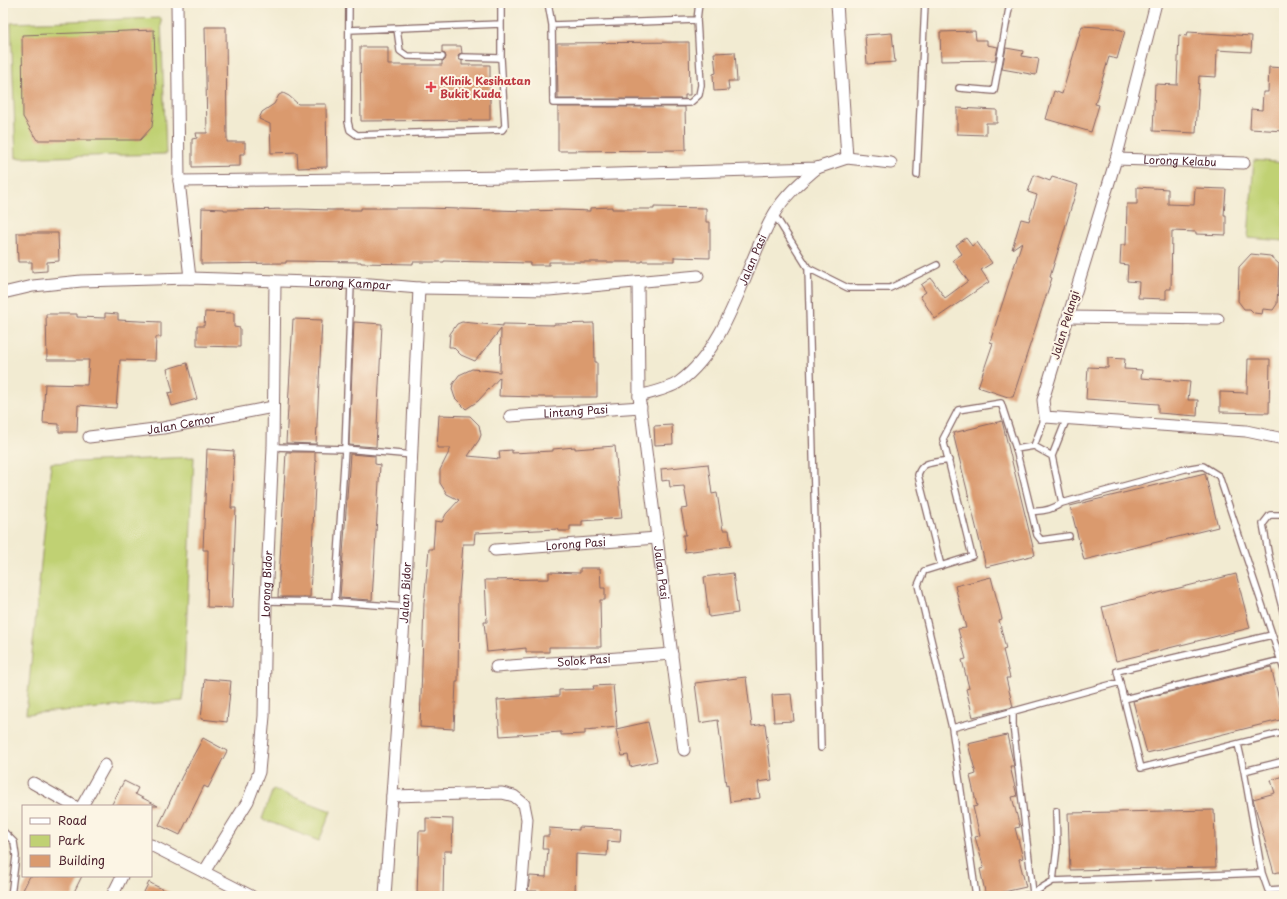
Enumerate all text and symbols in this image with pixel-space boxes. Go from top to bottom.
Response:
place label: Klinik Kesihatan Bukit Kuda [440,72,531,102]
marker: Klinik Kesihatan Bukit Kuda [425,81,437,93]
street label: Lorong Kelabu [1143,151,1217,170]
street label: Jalan Pasi [734,231,771,288]
street label: Lorong Kampar [309,273,391,294]
street label: Jalan Pelangi [1046,288,1083,361]
street label: Lintang Pasi [543,400,609,422]
street label: Jalan Cemor [146,409,217,438]
street label: Lorong Pasi [545,533,606,554]
street label: Jalan Pasi [650,544,674,601]
street label: Lorong Bidor [257,550,276,617]
street label: Jalan Bidor [395,561,415,624]
street label: Solok Pasi [556,650,611,670]
legend [22,805,152,877]
text: Road [58,811,87,829]
text: Park [58,831,85,849]
text: Building [58,851,105,869]

